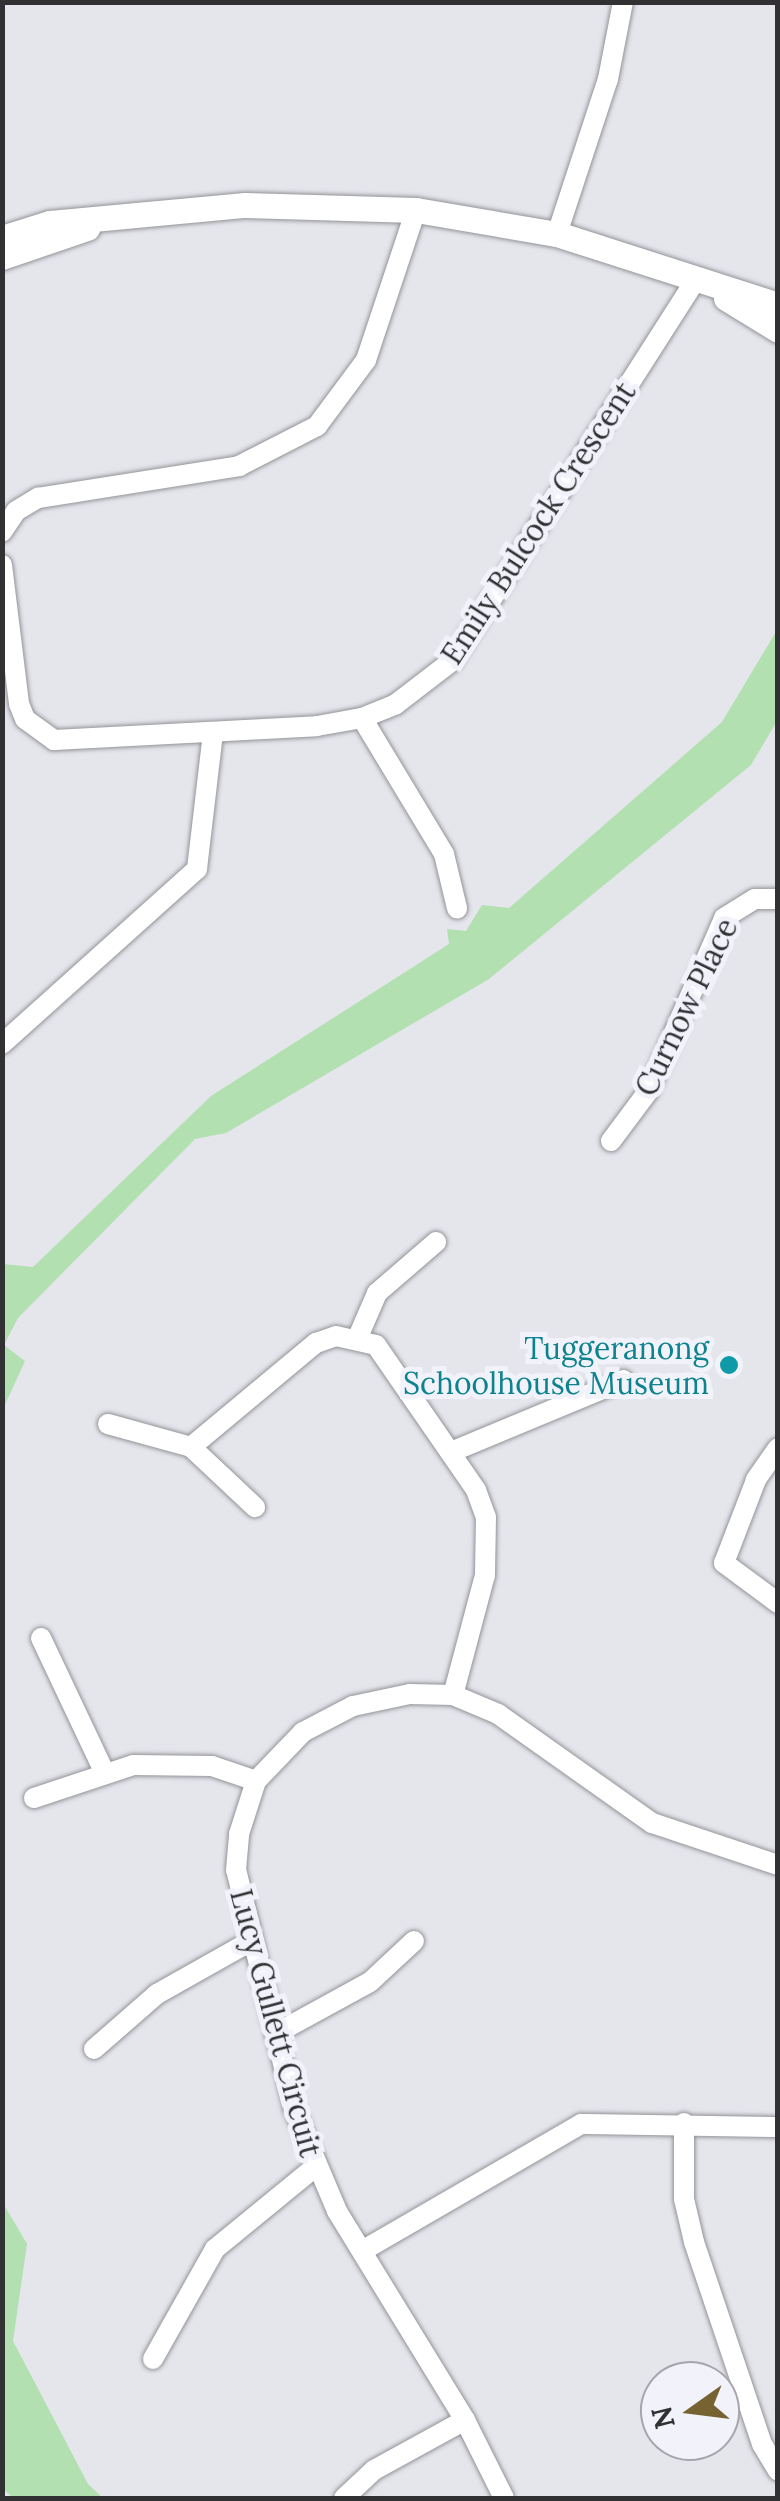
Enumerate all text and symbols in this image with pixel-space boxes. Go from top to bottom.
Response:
street label: Emily Bulcock Crescent [433,375,643,671]
street label: Curnow Place [628,912,744,1102]
place label: Tuggeranong Schoolhouse Museum [403,1330,709,1400]
marker: Tuggeranong Schoolhouse Museum [718,1354,740,1376]
street label: Lucy Gullett Circuit [223,1885,329,2161]
north arrow [640,2361,740,2461]
text: N [643,2403,683,2433]

